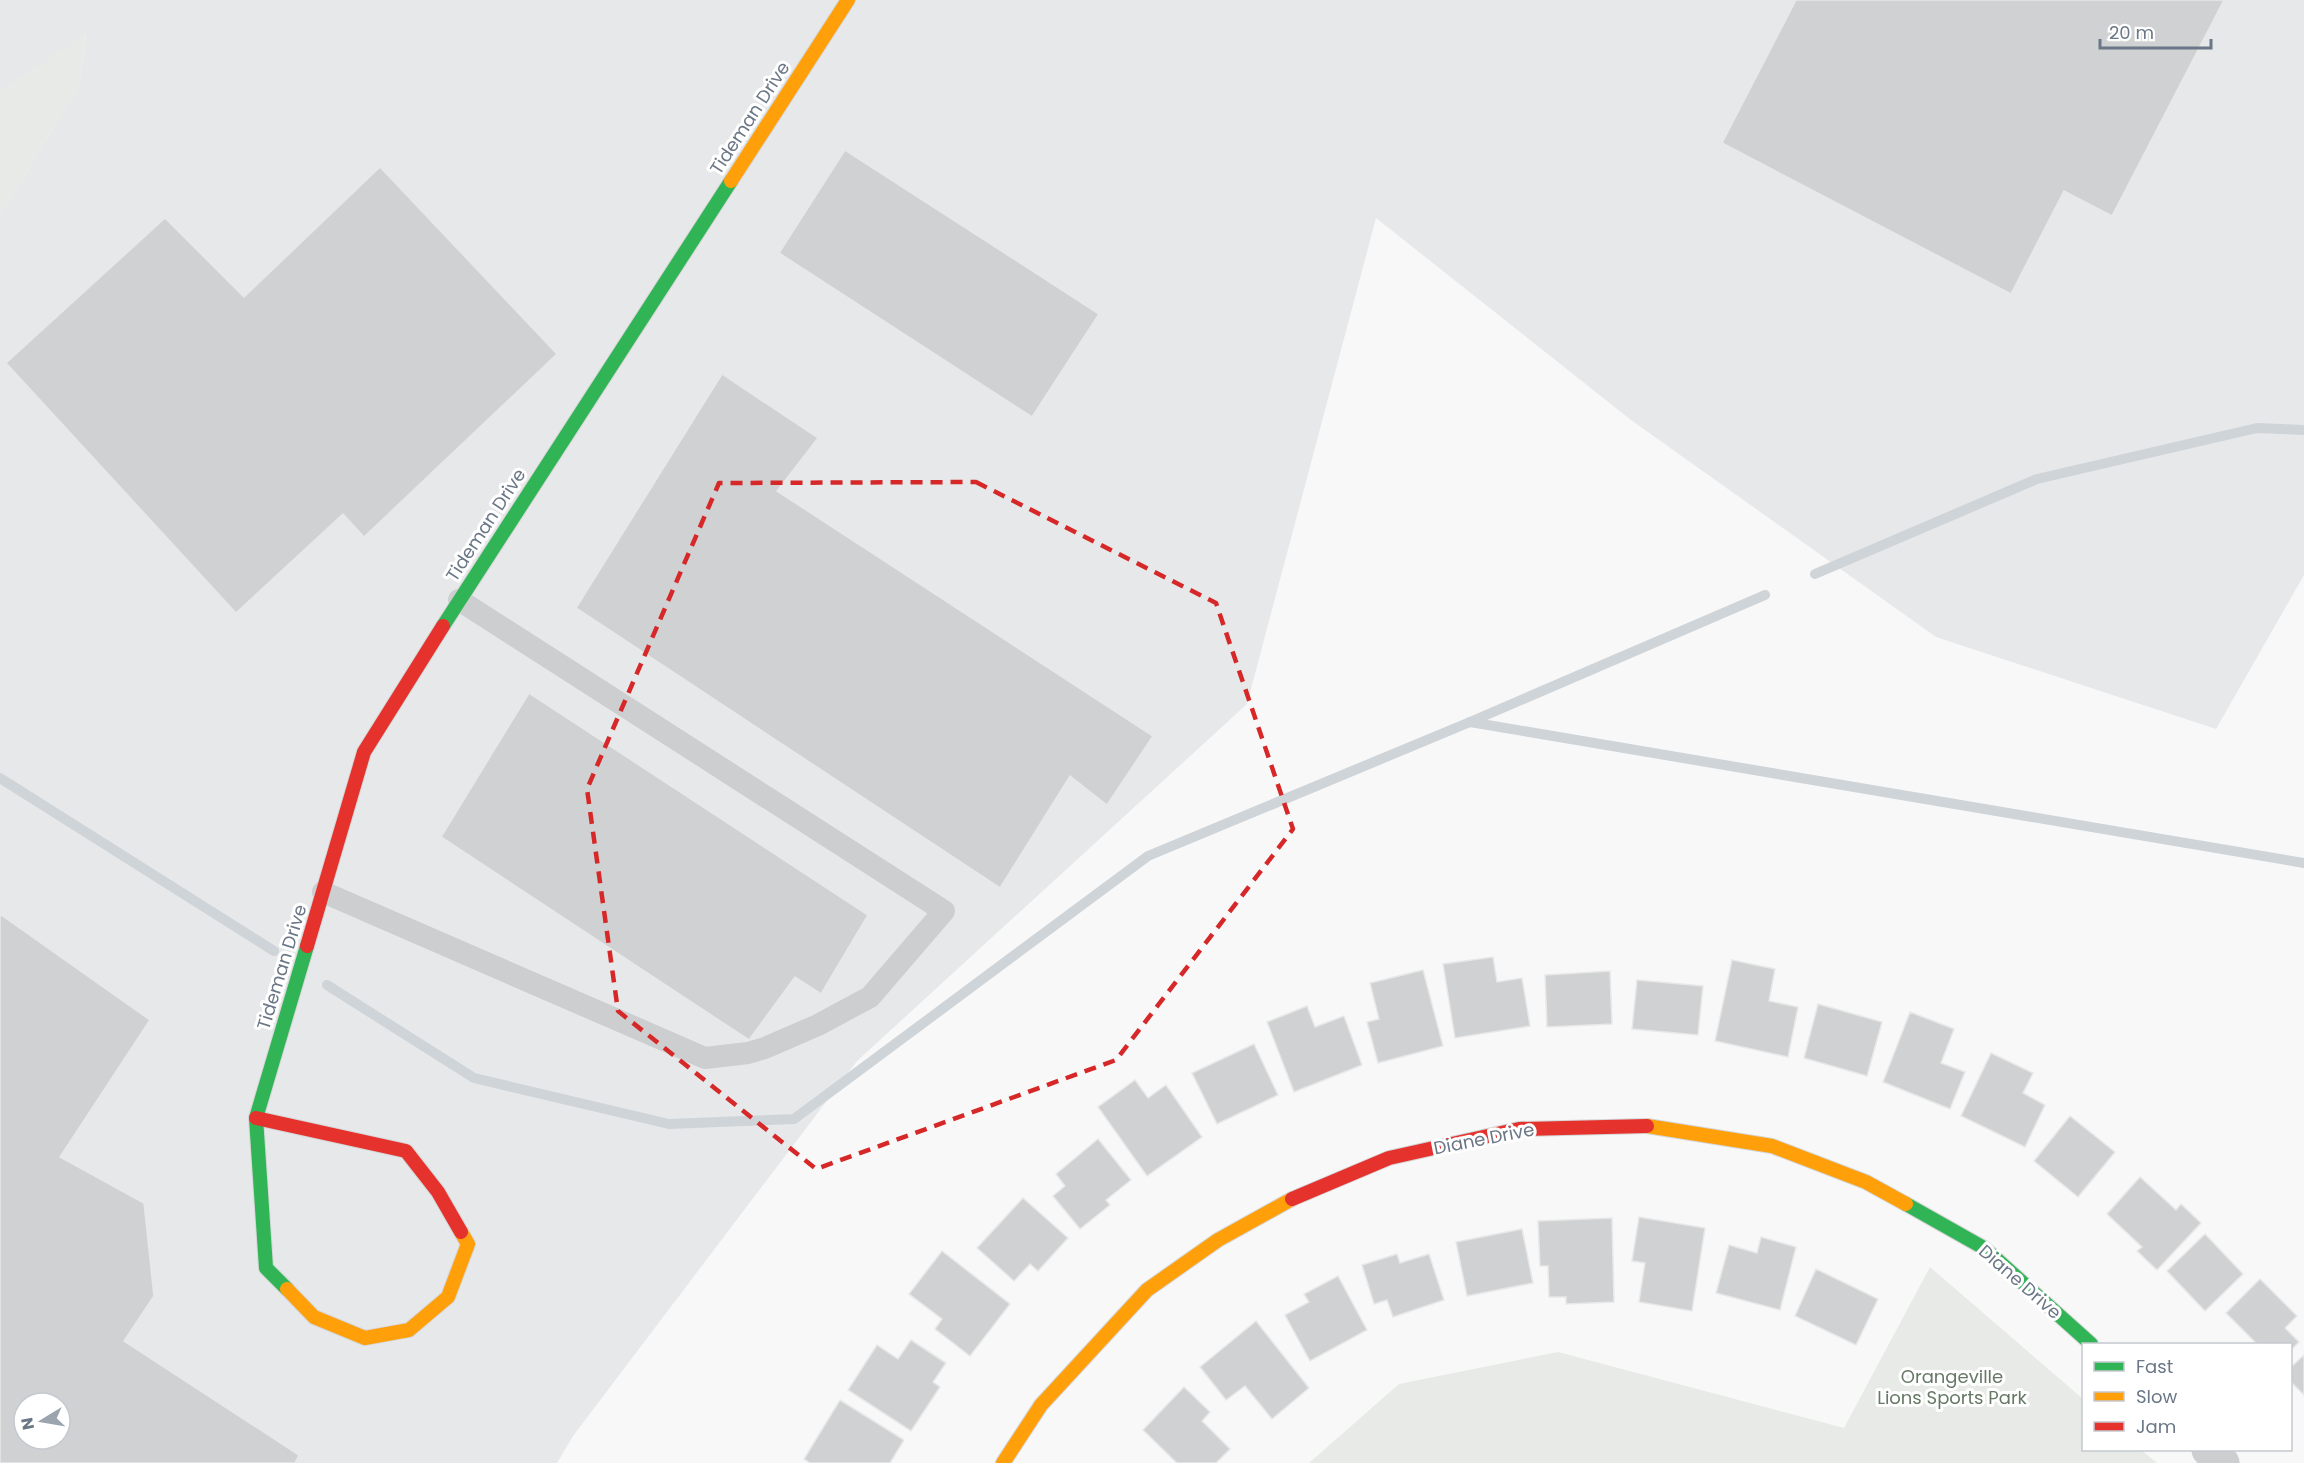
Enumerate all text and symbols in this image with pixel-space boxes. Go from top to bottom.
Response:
scale bar [2100,12,2211,50]
text: 20 m [2109,20,2154,45]
street label: Tideman Drive [704,57,795,179]
street label: Tideman Drive [440,464,531,586]
street label: Tideman Drive [251,901,312,1033]
street label: Diane Drive [1431,1117,1536,1161]
street label: Diane Drive [1974,1239,2067,1324]
legend [2082,1343,2292,1451]
text: Fast [2136,1354,2173,1379]
park label: Orangeville Lions Sports Park [1877,1364,2028,1410]
text: Slow [2136,1384,2178,1409]
north arrow [12,1391,72,1451]
text: Jam [2136,1414,2176,1439]
text: N [15,1416,40,1432]

